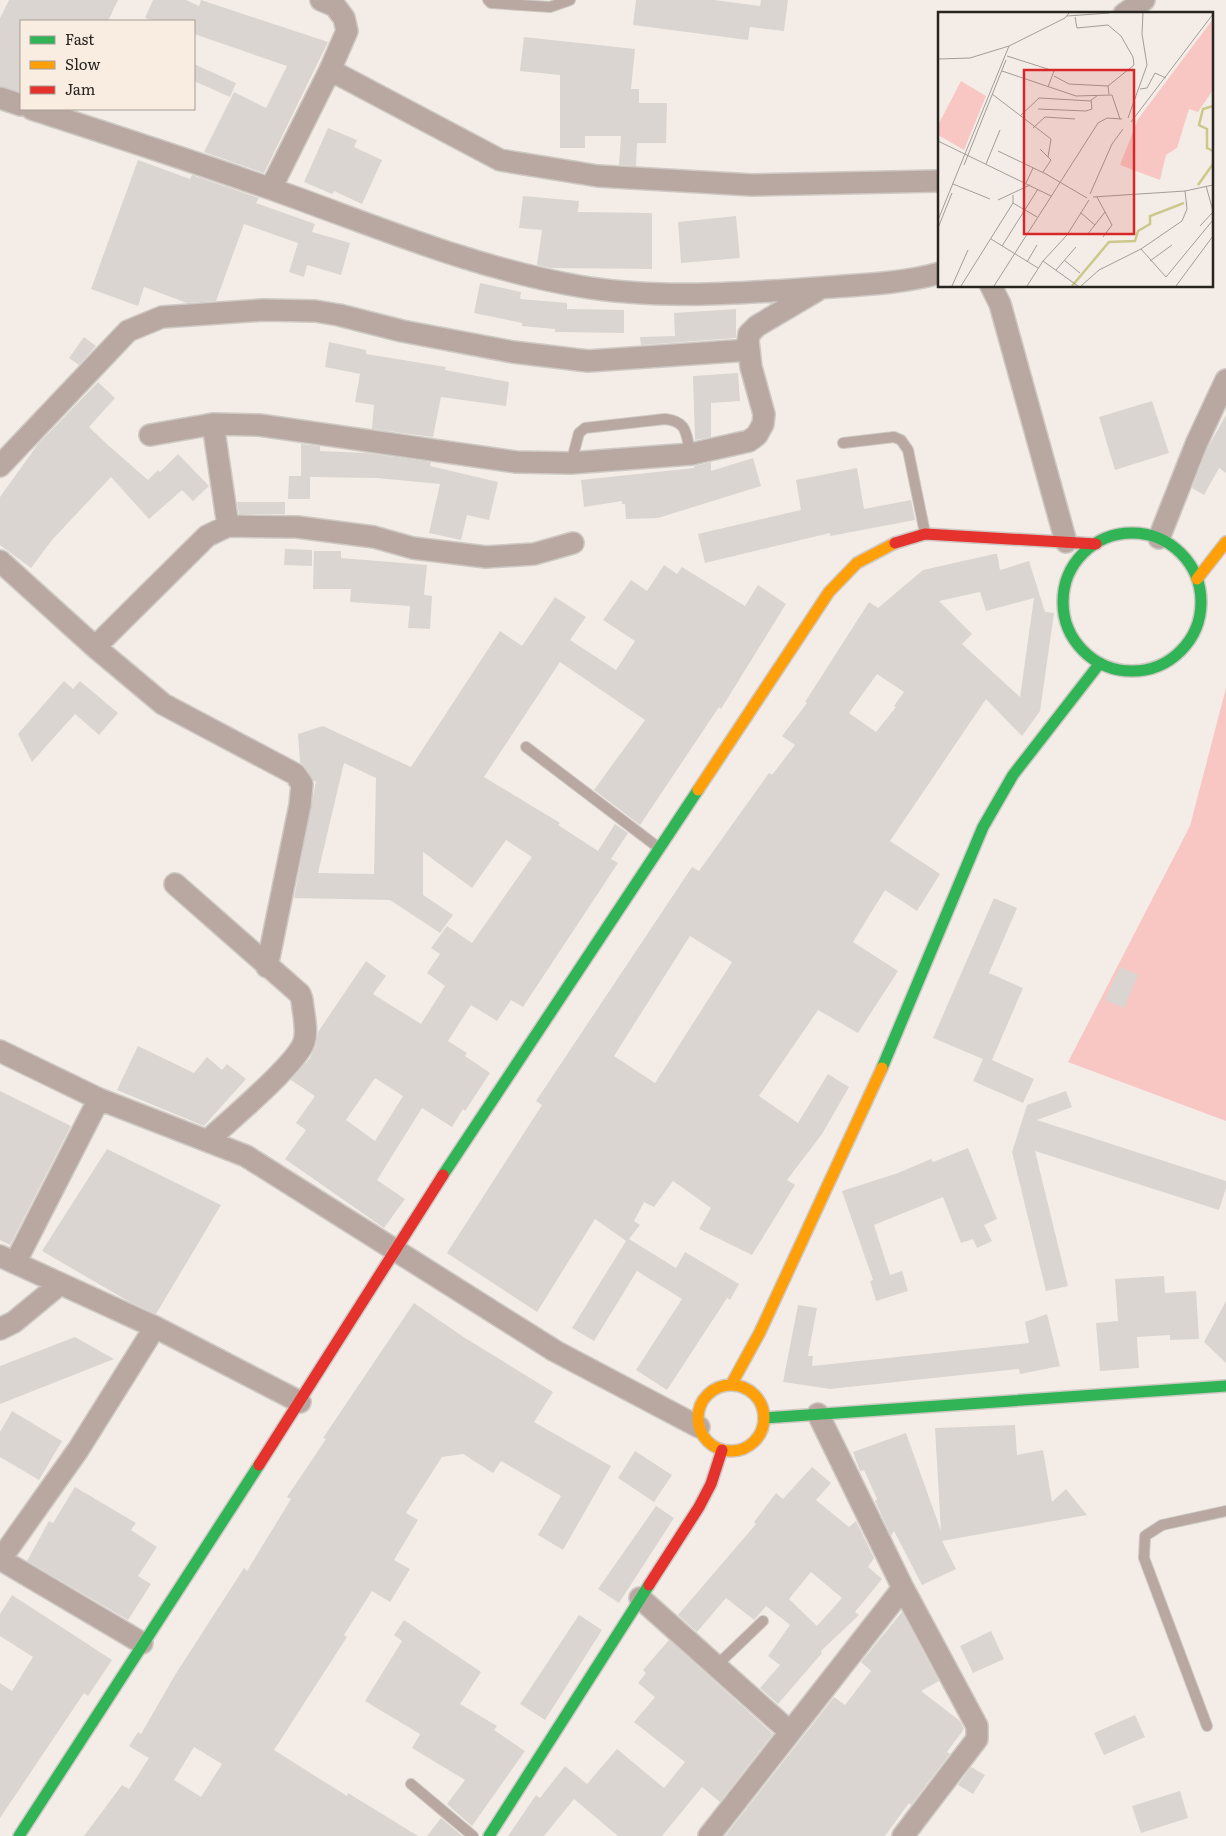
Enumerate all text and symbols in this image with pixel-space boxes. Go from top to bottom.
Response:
inset map [938,12,1214,288]
legend [20,20,195,110]
text: Fast [65,27,94,50]
text: Slow [65,52,100,75]
text: Jam [65,77,96,100]

